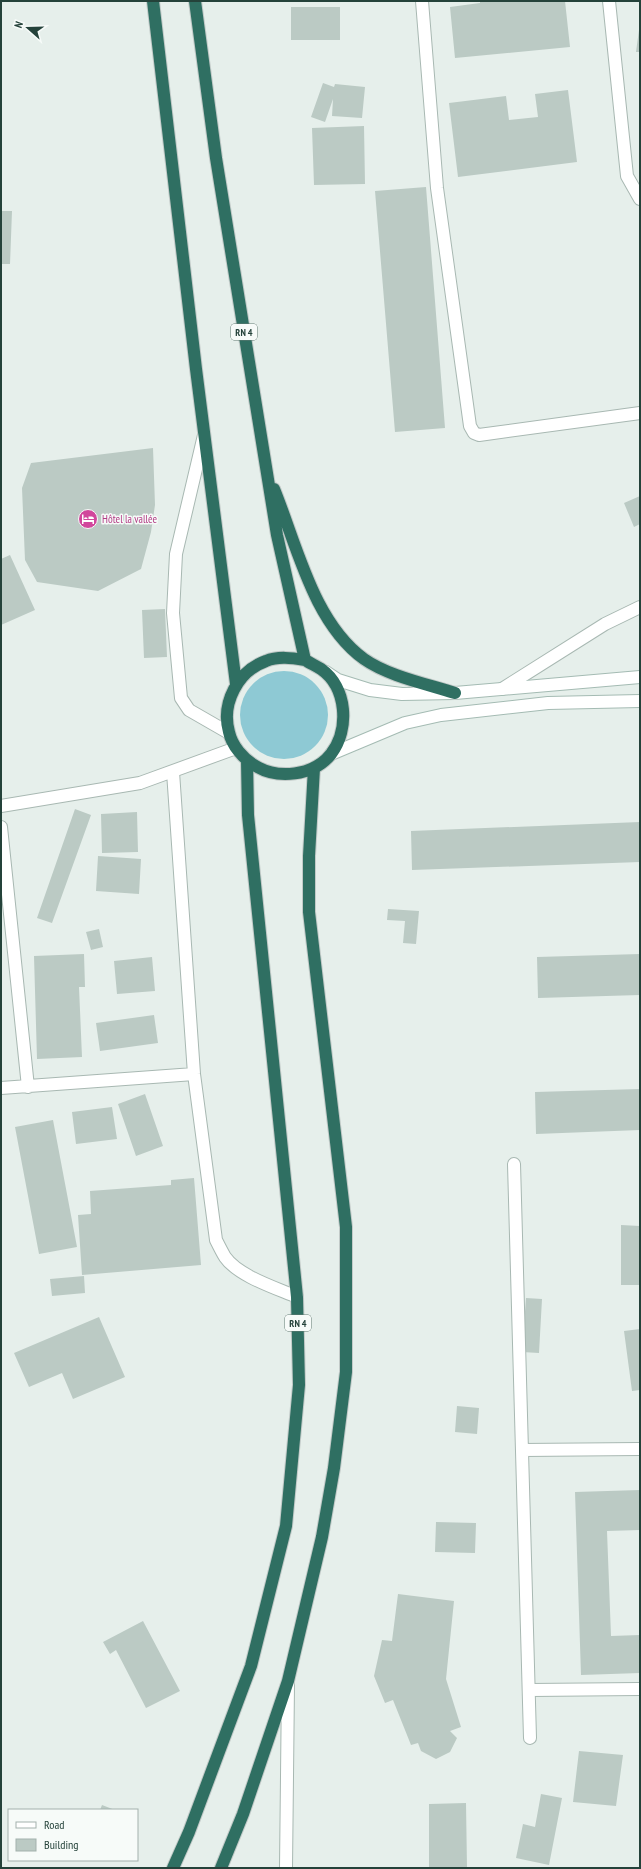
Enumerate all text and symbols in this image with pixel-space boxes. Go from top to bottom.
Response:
north arrow [8,8,48,48]
text: N [11,19,26,30]
road number: RN 4 [231,324,257,340]
hotel icon: Hôtel la vallée [77,508,99,530]
place label: Hôtel la vallée [102,512,158,526]
road number: RN 4 [285,1315,311,1331]
legend [8,1809,138,1861]
text: Road [44,1817,64,1832]
text: Building [44,1837,79,1852]

